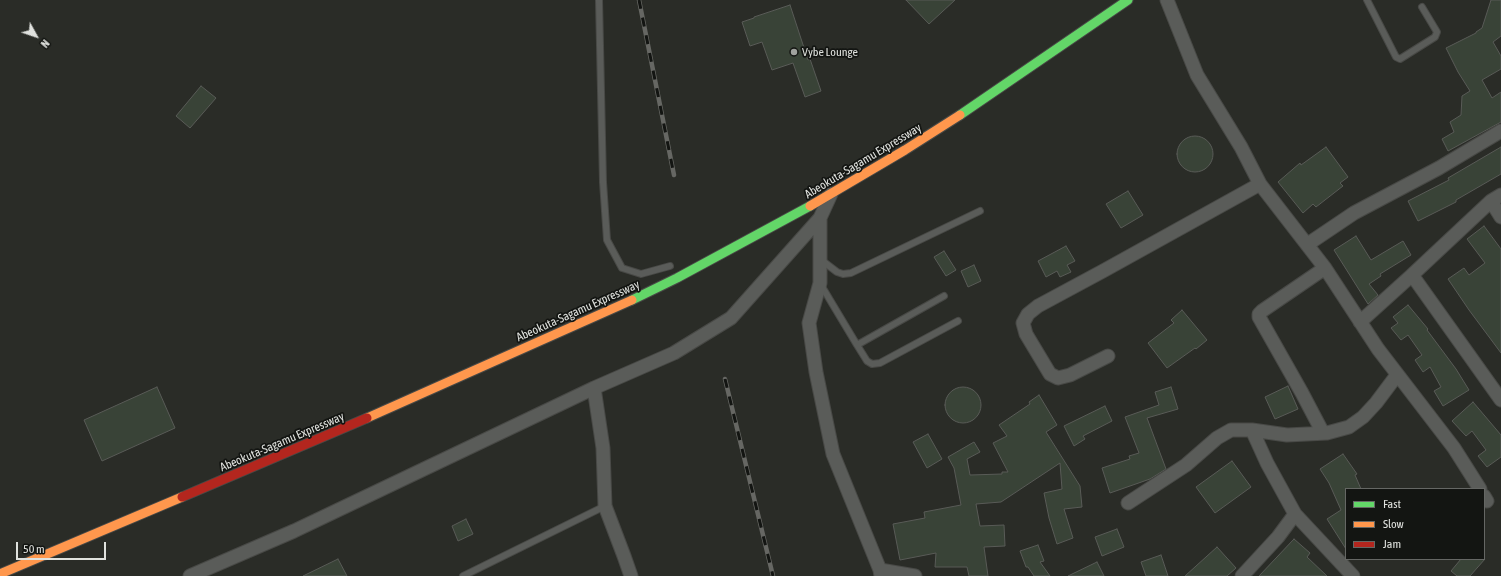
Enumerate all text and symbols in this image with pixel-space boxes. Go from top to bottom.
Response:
north arrow [16,16,56,56]
text: N [39,37,52,50]
place label: Vybe Lounge [802,45,858,59]
marker: Vybe Lounge [789,47,799,57]
street label: Abeokuta-Sagamu Expressway [802,120,924,202]
street label: Abeokuta-Sagamu Expressway [514,277,642,345]
street label: Abeokuta-Sagamu Expressway [218,409,346,475]
legend [1345,488,1485,560]
text: Fast [1383,497,1401,511]
text: Slow [1383,517,1404,531]
scale bar [18,534,108,560]
text: Jam [1383,537,1401,551]
text: 50 m [23,542,45,556]

